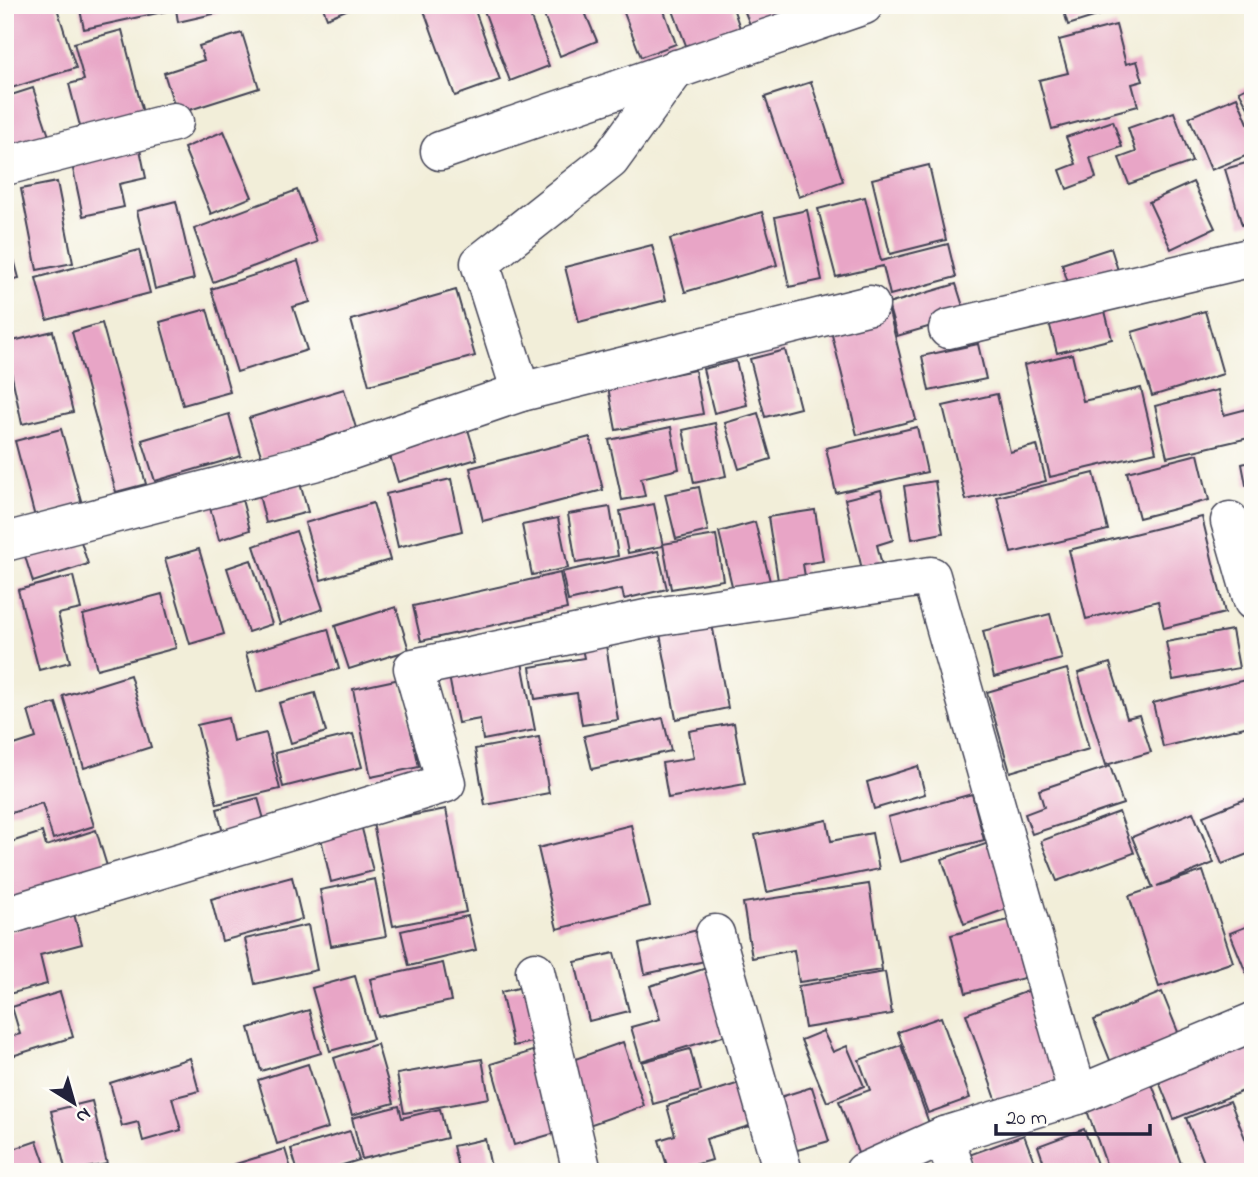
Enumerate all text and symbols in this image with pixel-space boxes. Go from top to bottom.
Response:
north arrow [38,1068,108,1138]
scale bar [996,1093,1150,1137]
text: N [69,1100,96,1129]
text: 20 m [1006,1104,1047,1134]

